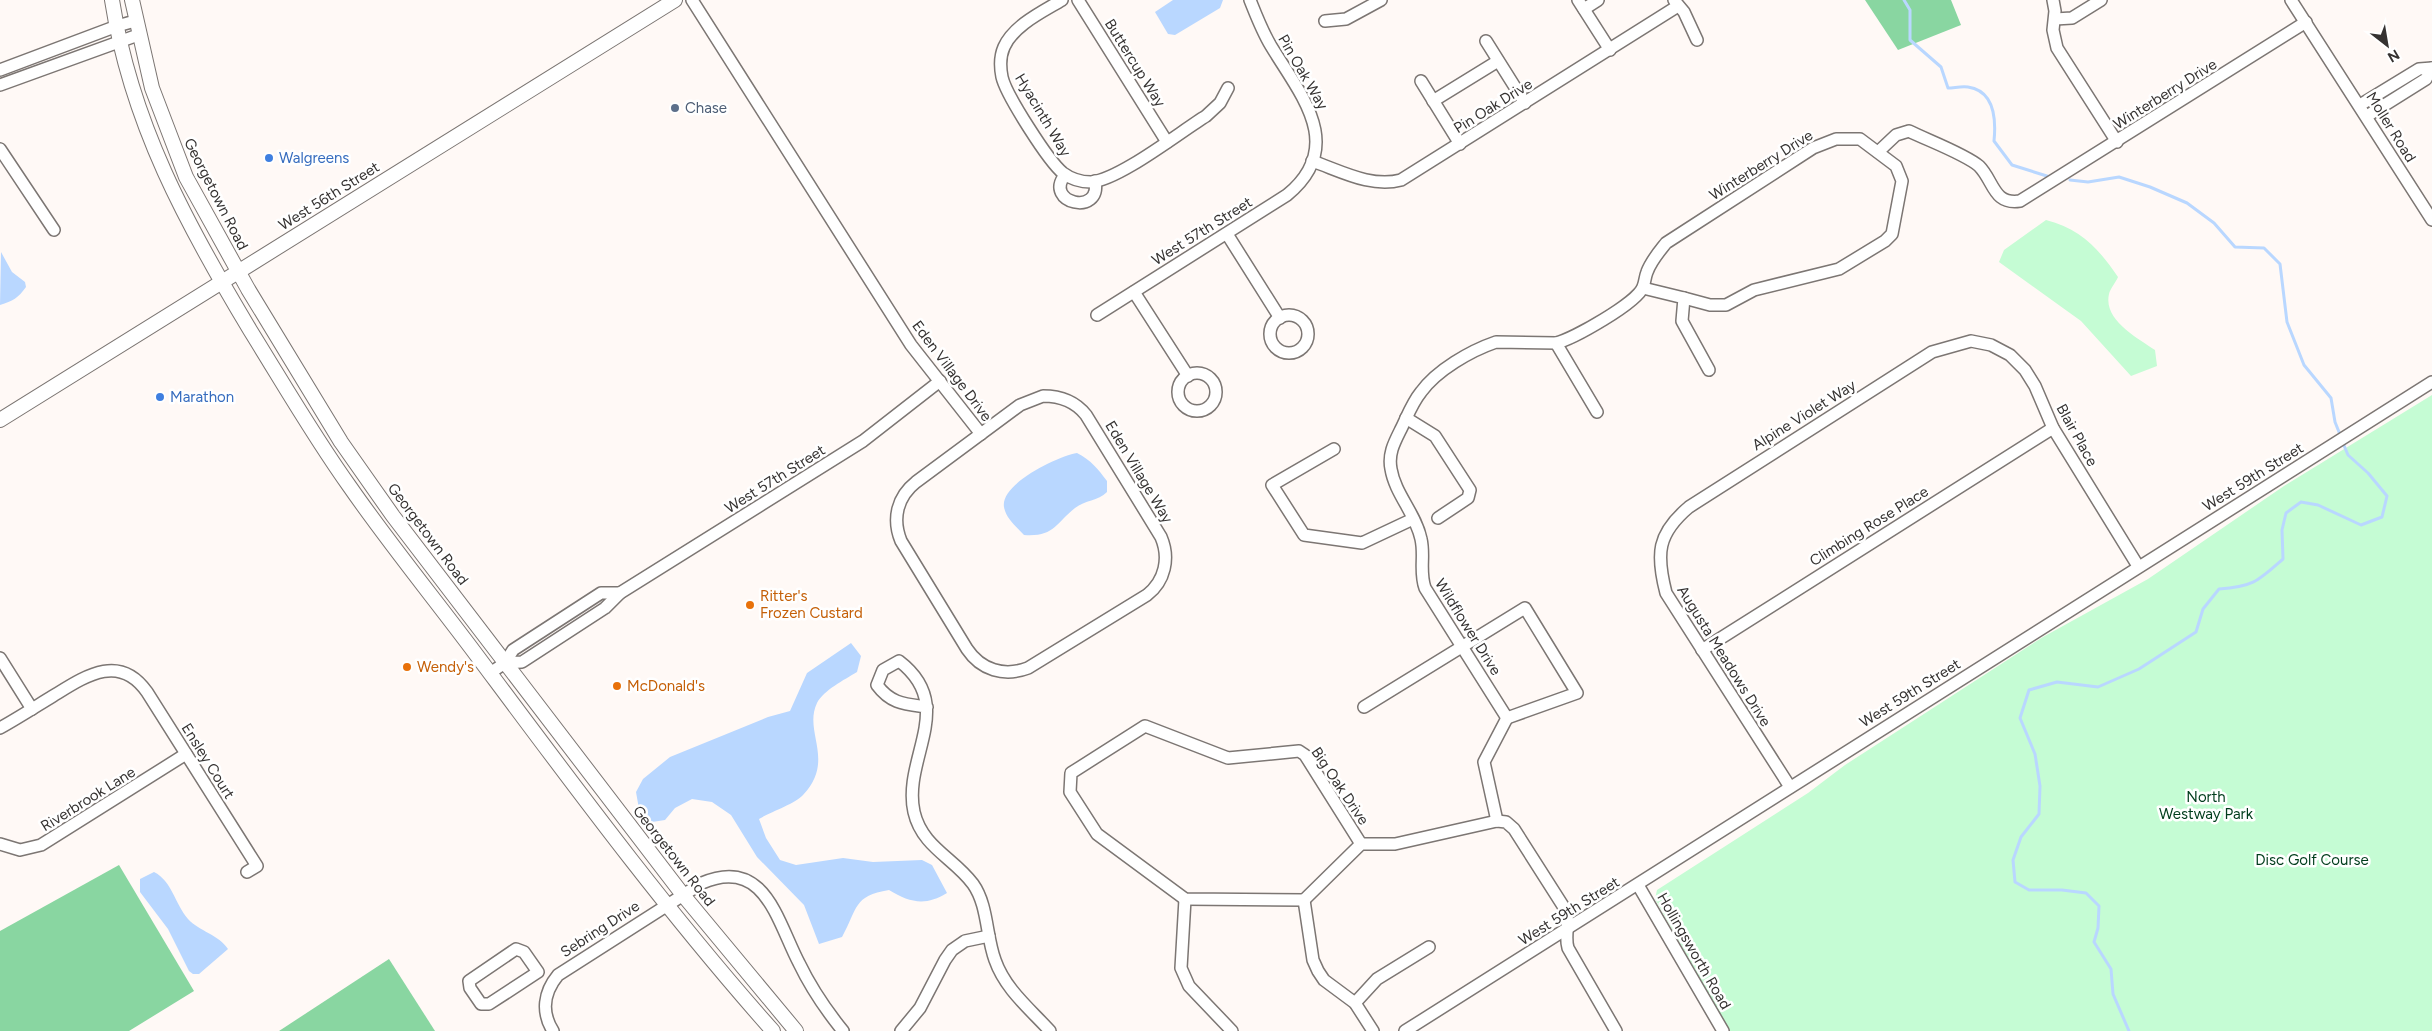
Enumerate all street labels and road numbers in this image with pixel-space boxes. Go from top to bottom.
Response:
street label: Buttercup Way [1101,16,1169,110]
street label: Pin Oak Way [1274,31,1332,113]
street label: Winterberry Drive [2110,55,2220,133]
street label: Hyacinth Way [1011,70,1075,160]
street label: Pin Oak Drive [1450,75,1536,137]
street label: Moller Road [2362,89,2420,165]
street label: Winterberry Drive [1706,126,1816,204]
street label: Georgetown Road [180,135,252,253]
street label: West 56th Street [275,158,383,234]
street label: West 57th Street [1149,193,1256,269]
street label: Eden Village Drive [908,317,996,425]
street label: Alpine Violet Way [1749,376,1859,454]
street label: Blair Place [2053,401,2101,469]
street label: Eden Village Way [1101,418,1177,526]
street label: West 59th Street [2199,439,2307,515]
street label: West 57th Street [722,441,829,517]
street label: Georgetown Road [384,480,472,588]
street label: Climbing Rose Place [1806,482,1932,570]
street label: Wildflower Drive [1431,575,1505,679]
street label: Augusta Meadows Drive [1673,582,1775,730]
street label: West 59th Street [1856,655,1964,731]
street label: Ensley Court [178,720,239,802]
street label: Big Oak Drive [1307,744,1373,828]
street label: Riverbrook Lane [37,763,139,835]
street label: Georgetown Road [629,802,719,910]
street label: West 59th Street [1515,873,1623,949]
street label: Hollingsworth Road [1653,889,1735,1013]
street label: Sebring Drive [557,897,643,961]

